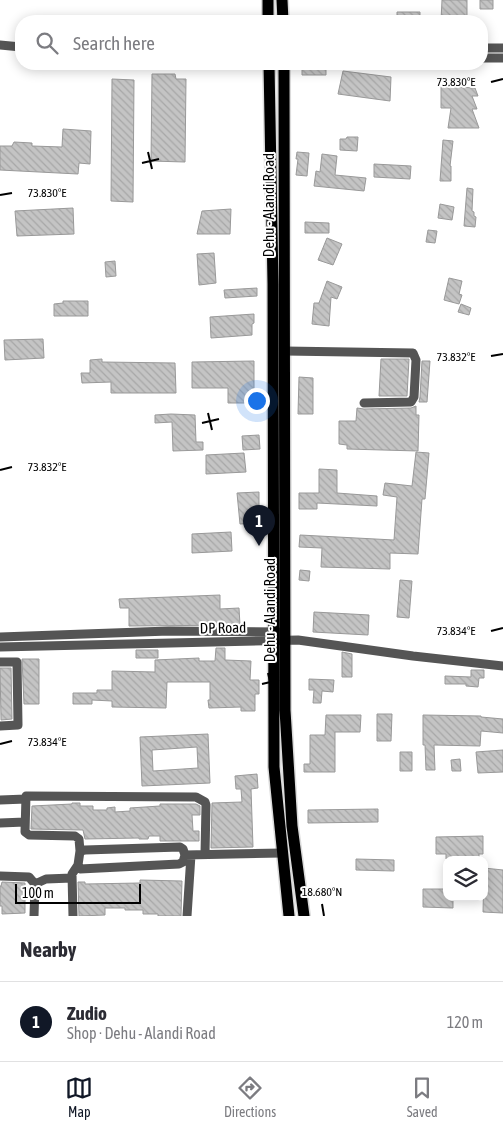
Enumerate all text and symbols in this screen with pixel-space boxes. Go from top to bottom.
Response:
search box [15,15,488,70]
icon: search [33,29,61,57]
text: Search here [73,32,155,54]
text: 73.830°E [437,75,475,89]
street label: Dehu - Alandi Road [260,153,277,257]
text: 73.830°E [28,186,66,200]
text: 73.832°E [437,350,475,364]
your location [244,388,270,414]
text: 73.832°E [28,460,66,474]
pin: 1 [243,505,275,546]
street label: Dehu - Alandi Road [261,558,278,662]
street label: DP Road [200,619,246,636]
text: 73.834°E [437,624,475,638]
text: 73.834°E [28,735,66,749]
map controls [443,856,488,901]
button: layers [443,856,488,901]
scale bar [15,881,141,904]
text: 100 m [22,885,54,901]
text: 18.680°N [302,885,342,899]
text: Nearby [20,937,76,961]
text: Zudio [67,1002,107,1024]
text: 1 [32,1013,40,1031]
text: 120 m [447,1013,483,1031]
text: Shop · Dehu - Alandi Road [67,1024,216,1042]
tab: Map [65,1074,93,1120]
tab: Directions [224,1074,276,1120]
tab: Saved [407,1074,438,1120]

